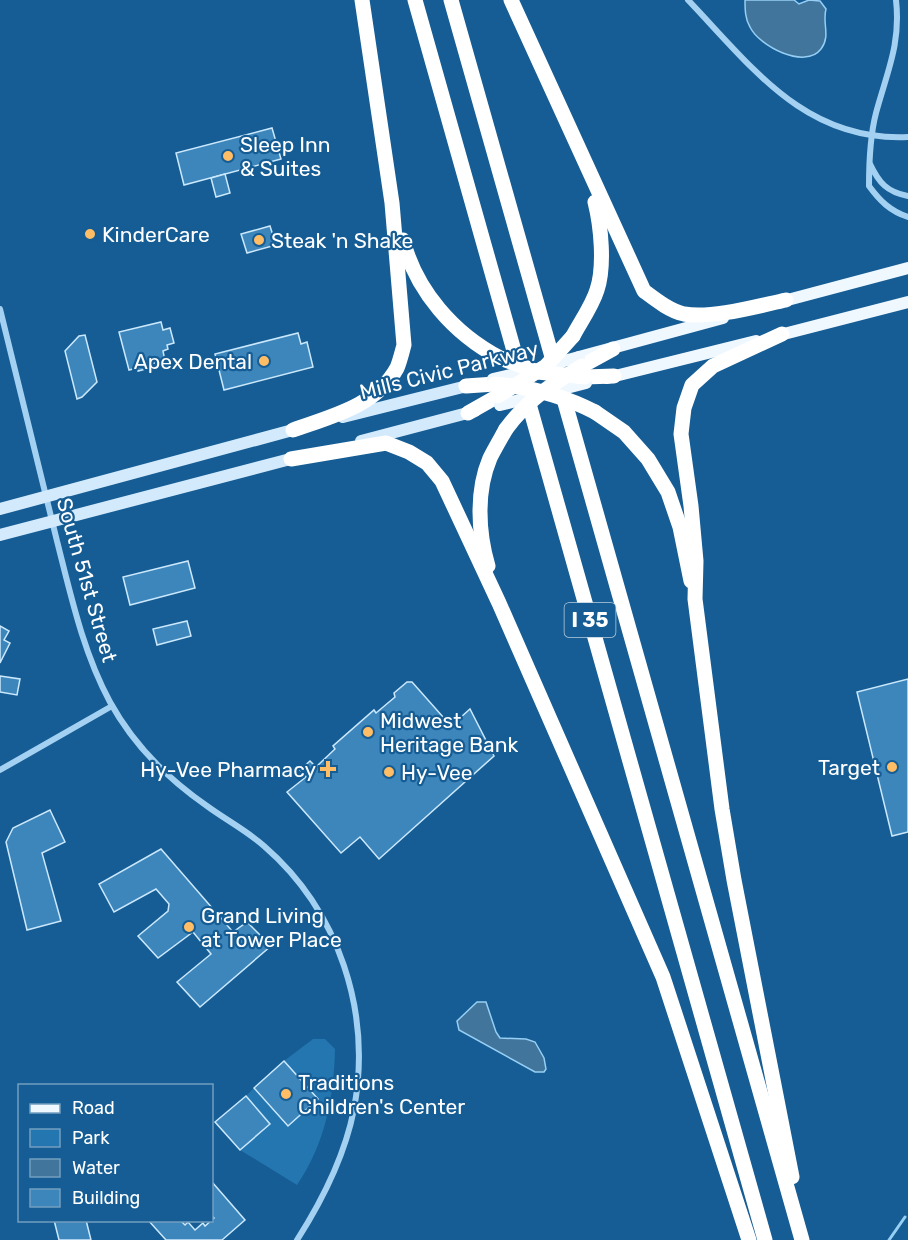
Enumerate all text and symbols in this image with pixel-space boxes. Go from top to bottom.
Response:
place label: Sleep Inn & Suites [240,132,331,181]
marker: Sleep Inn & Suites [221,149,235,163]
place label: KinderCare [102,222,210,247]
marker: KinderCare [83,227,97,241]
place label: Steak 'n Shake [271,228,413,253]
marker: Steak 'n Shake [252,233,266,247]
street label: Mills Civic Parkway [357,336,541,404]
place label: Apex Dental [134,349,252,374]
marker: Apex Dental [257,354,271,368]
street label: South 51st Street [52,495,122,665]
road number: I 35 [564,603,616,637]
place label: Midwest Heritage Bank [380,708,518,757]
marker: Midwest Heritage Bank [361,725,375,739]
place label: Target [818,755,880,780]
place label: Hy-Vee Pharmacy [140,757,316,782]
place label: Hy-Vee [401,760,473,785]
marker: Target [885,760,899,774]
marker: Hy-Vee Pharmacy [321,762,335,776]
marker: Hy-Vee [382,765,396,779]
place label: Grand Living at Tower Place [201,903,342,952]
marker: Grand Living at Tower Place [182,920,196,934]
place label: Traditions Children's Center [298,1070,465,1119]
legend [18,1084,213,1222]
marker: Traditions Children's Center [279,1087,293,1101]
text: Road [72,1097,115,1119]
text: Park [72,1127,110,1149]
text: Water [72,1157,120,1179]
text: Building [72,1187,140,1209]

